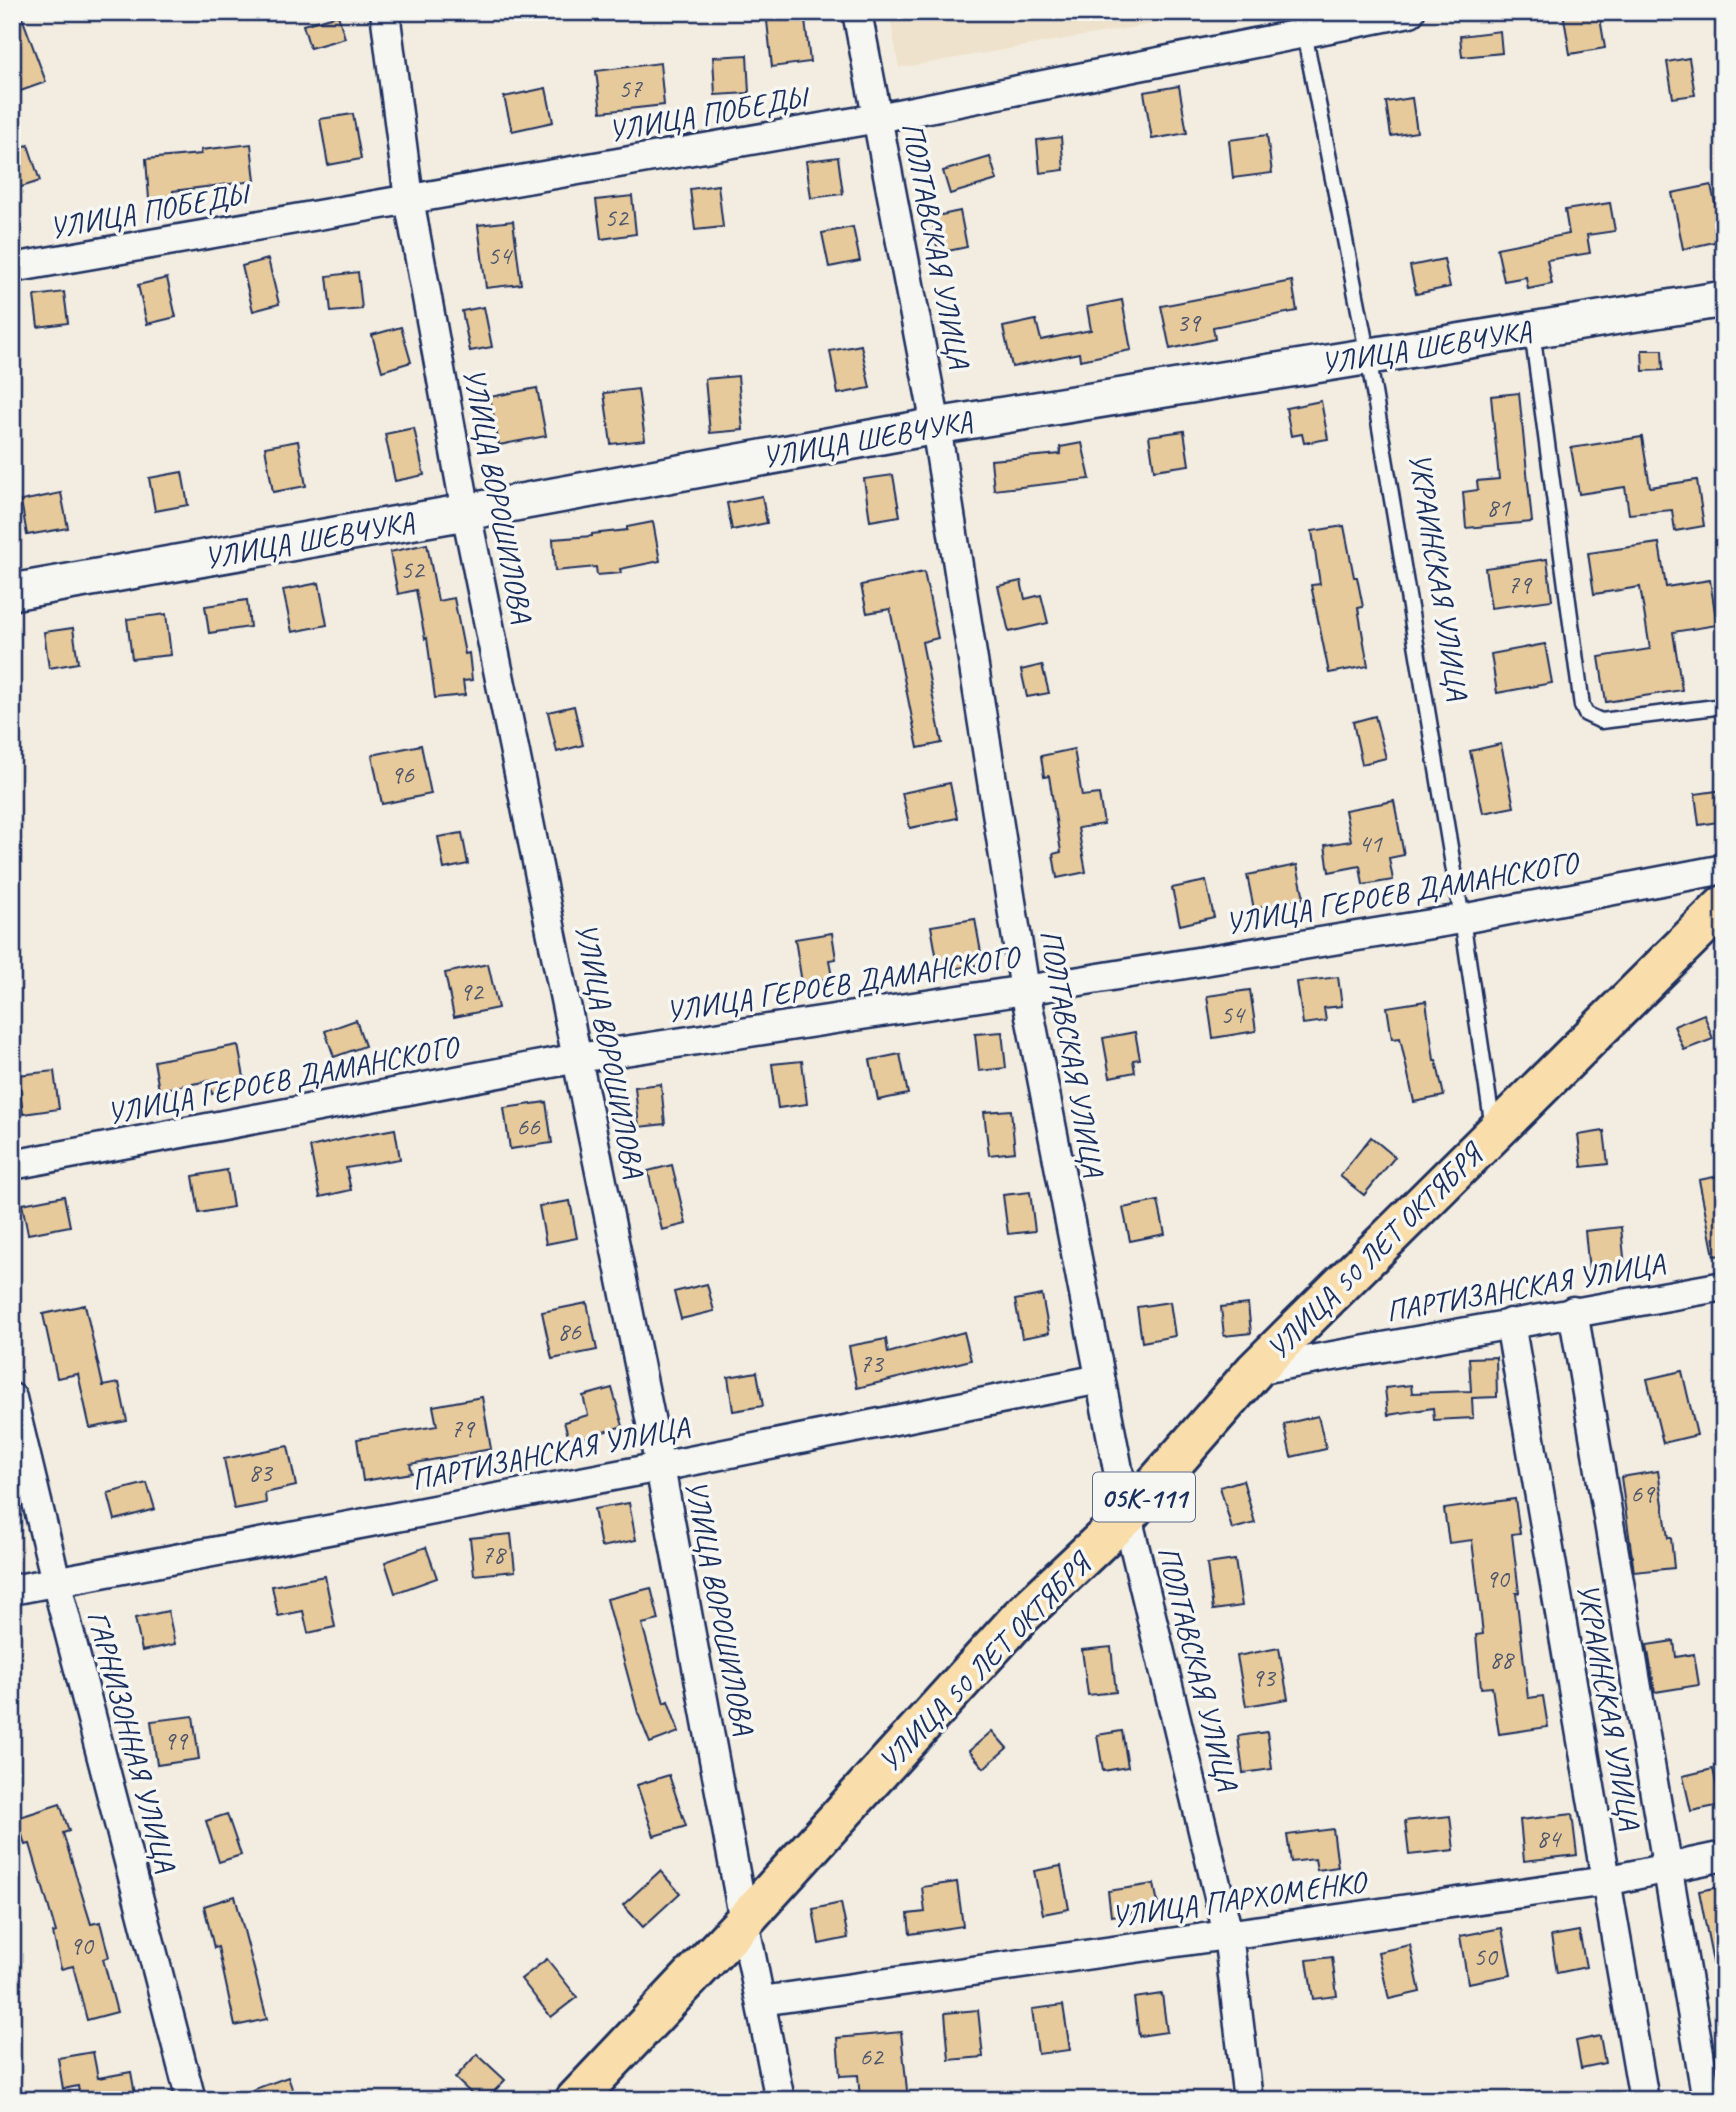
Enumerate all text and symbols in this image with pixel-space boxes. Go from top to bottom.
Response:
house number: 57 [618,72,643,105]
street label: УЛИЦА ПОБЕДЫ [605,77,814,150]
street label: ПОЛТАВСКАЯ УЛИЦА [894,119,979,373]
street label: УЛИЦА ПОБЕДЫ [46,174,255,247]
house number: 52 [604,201,630,234]
house number: 54 [487,239,513,272]
house number: 39 [1176,306,1202,339]
street label: УЛИЦА ШЕВЧУКА [1318,311,1535,382]
street label: УЛИЦА ВОРОШИЛОВА [455,365,541,626]
street label: УЛИЦА ШЕВЧУКА [759,402,976,476]
street label: УКРАИНСКАЯ УЛИЦА [1401,450,1477,703]
house number: 81 [1486,491,1511,524]
street label: УЛИЦА ШЕВЧУКА [201,503,418,577]
house number: 52 [400,553,426,586]
house number: 79 [1507,568,1533,601]
house number: 96 [390,758,415,791]
house number: 41 [1358,827,1383,860]
street label: УЛИЦА ГЕРОЕВ ДАМАНСКОГО [1222,843,1583,943]
street label: УЛИЦА ВОРОШИЛОВА [567,920,653,1181]
street label: ПОЛТАВСКАЯ УЛИЦА [1032,927,1113,1181]
street label: УЛИЦА ГЕРОЕВ ДАМАНСКОГО [663,937,1024,1031]
house number: 92 [459,975,485,1008]
house number: 54 [1220,998,1246,1031]
street label: УЛИЦА ГЕРОЕВ ДАМАНСКОГО [103,1027,464,1133]
house number: 66 [516,1110,541,1143]
street label: УЛИЦА 50 ЛЕТ ОКТЯБРЯ [1259,1133,1493,1367]
street label: ПАРТИЗАНСКАЯ УЛИЦА [1383,1244,1668,1330]
house number: 86 [557,1315,582,1348]
house number: 73 [859,1347,885,1380]
street label: ПАРТИЗАНСКАЯ УЛИЦА [408,1407,693,1499]
house number: 79 [450,1412,476,1445]
house number: 83 [248,1456,274,1489]
road number: 05К-111 [1093,1472,1195,1522]
street label: УЛИЦА ВОРОШИЛОВА [677,1477,763,1738]
house number: 69 [1630,1477,1656,1510]
house number: 78 [481,1538,507,1571]
street label: ПОЛТАВСКАЯ УЛИЦА [1149,1542,1247,1796]
street label: УЛИЦА 50 ЛЕТ ОКТЯБРЯ [870,1543,1101,1780]
house number: 90 [1485,1562,1511,1595]
street label: УКРАИНСКАЯ УЛИЦА [1569,1580,1650,1833]
street label: ГАРНИЗОННАЯ УЛИЦА [79,1606,185,1876]
house number: 88 [1489,1643,1515,1676]
house number: 93 [1251,1661,1277,1694]
house number: 99 [163,1724,189,1757]
house number: 84 [1536,1822,1562,1855]
street label: УЛИЦА ПАРХОМЕНКО [1109,1862,1370,1936]
house number: 90 [69,1929,95,1962]
house number: 50 [1473,1940,1499,1973]
house number: 62 [859,2040,885,2073]

